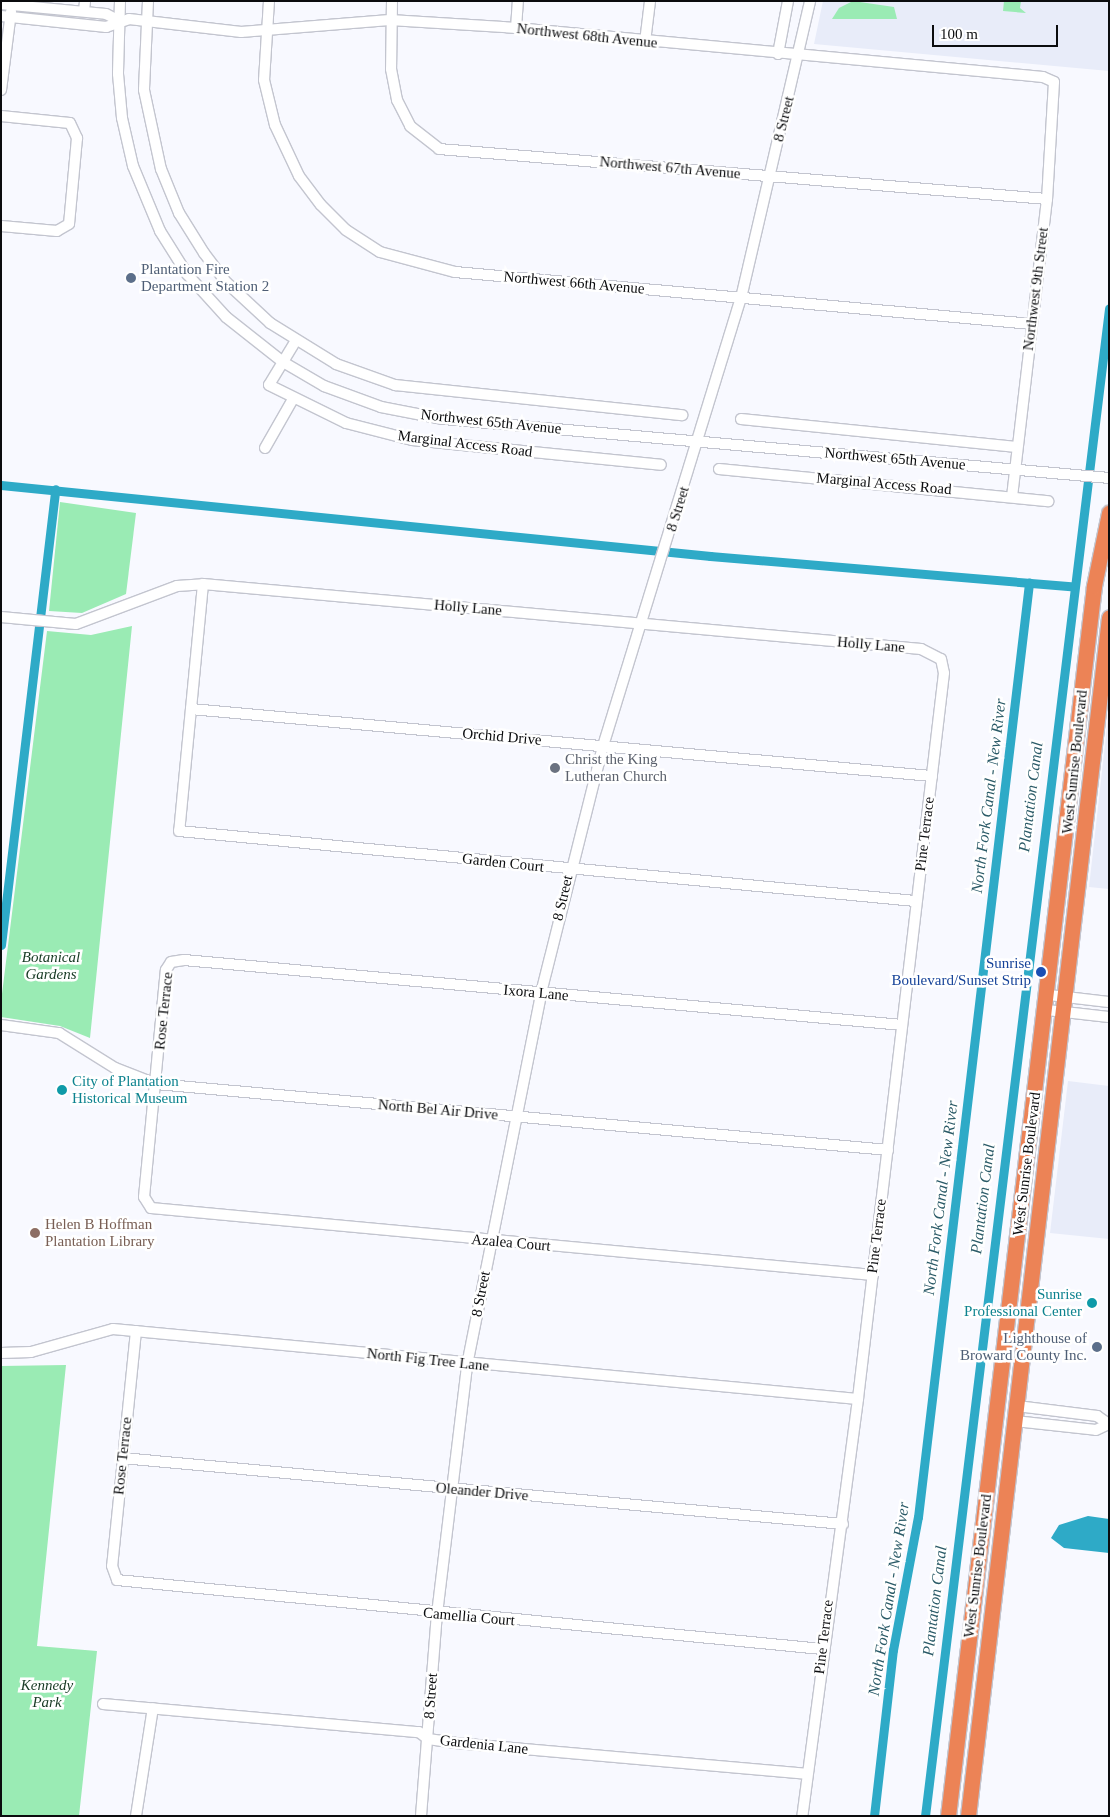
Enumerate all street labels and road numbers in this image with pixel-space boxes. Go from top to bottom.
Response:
street label: Northwest 68th Avenue [515,20,659,52]
street label: 8 Street [770,94,798,144]
street label: Northwest 67th Avenue [598,153,742,183]
street label: Northwest 9th Street [1020,226,1052,352]
street label: Northwest 66th Avenue [502,268,646,298]
street label: Northwest 65th Avenue [419,406,563,438]
street label: Marginal Access Road [396,427,534,461]
street label: Northwest 65th Avenue [823,444,967,474]
street label: Marginal Access Road [815,469,953,499]
street label: 8 Street [663,484,693,534]
street label: Holly Lane [433,596,503,620]
street label: Holly Lane [836,633,906,657]
street label: West Sunrise Boulevard [1058,689,1092,835]
street label: Orchid Drive [462,725,542,749]
street label: Pine Terrace [911,796,939,872]
street label: Garden Court [461,850,545,876]
street label: 8 Street [549,873,577,923]
street label: Rose Terrace [151,971,177,1051]
street label: Ixora Lane [503,981,569,1005]
street label: West Sunrise Boulevard [1009,1091,1045,1237]
street label: North Bel Air Drive [377,1096,499,1124]
street label: Pine Terrace [863,1198,891,1274]
street label: Azalea Court [471,1231,551,1255]
street label: 8 Street [468,1270,494,1318]
street label: North Fig Tree Lane [366,1345,490,1375]
street label: Rose Terrace [110,1416,136,1496]
street label: Oleander Drive [435,1479,529,1505]
street label: West Sunrise Boulevard [960,1493,996,1639]
street label: Pine Terrace [810,1599,838,1675]
street label: Camellia Court [422,1604,516,1630]
street label: 8 Street [420,1672,442,1720]
street label: Gardenia Lane [439,1731,529,1759]

